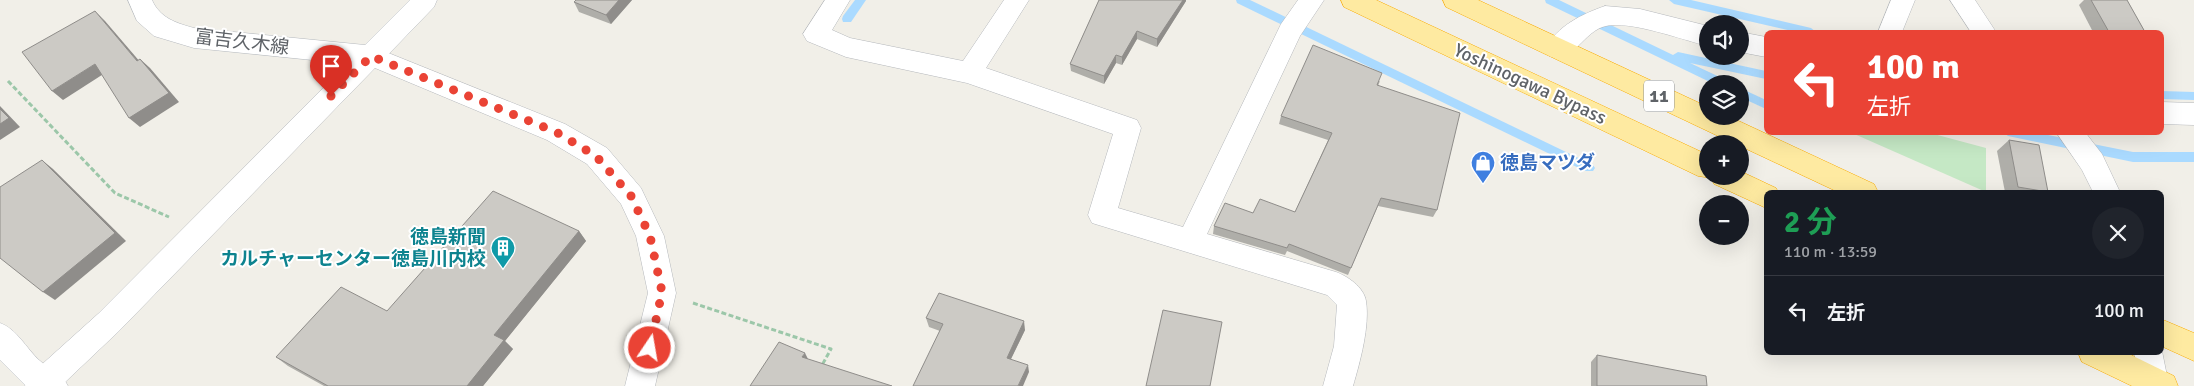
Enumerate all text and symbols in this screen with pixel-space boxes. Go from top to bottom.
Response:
map controls [1699,15,1749,245]
button: sound [1699,15,1749,65]
street label: 富吉久木線 [193,24,291,60]
street label: Yoshinogawa Bypass [1450,38,1610,130]
pin [310,45,352,96]
text: 100 m [1867,45,1960,88]
icon: left [1784,50,1849,115]
icon: arrive [317,52,345,80]
button: layers [1699,75,1749,125]
road number: 11 [1644,80,1674,112]
text: 左折 [1867,93,1911,120]
button: + [1699,135,1749,185]
shop icon: 徳島マツダ [1470,150,1496,184]
place label: 徳島マツダ [1500,151,1595,175]
button: − [1699,195,1749,245]
text: 2 分 [1784,204,1837,241]
button: close [2092,207,2144,259]
place label: 徳島新聞 カルチャーセンター徳島川内校 [220,225,486,271]
building icon: 徳島新聞 カルチャーセンター徳島川内校 [490,235,516,269]
text: 110 m · 13:59 [1784,242,1877,262]
icon: left [1784,297,1812,325]
text: 100 m [2094,299,2144,323]
text: 左折 [1827,301,1865,325]
position arrow [623,321,675,373]

